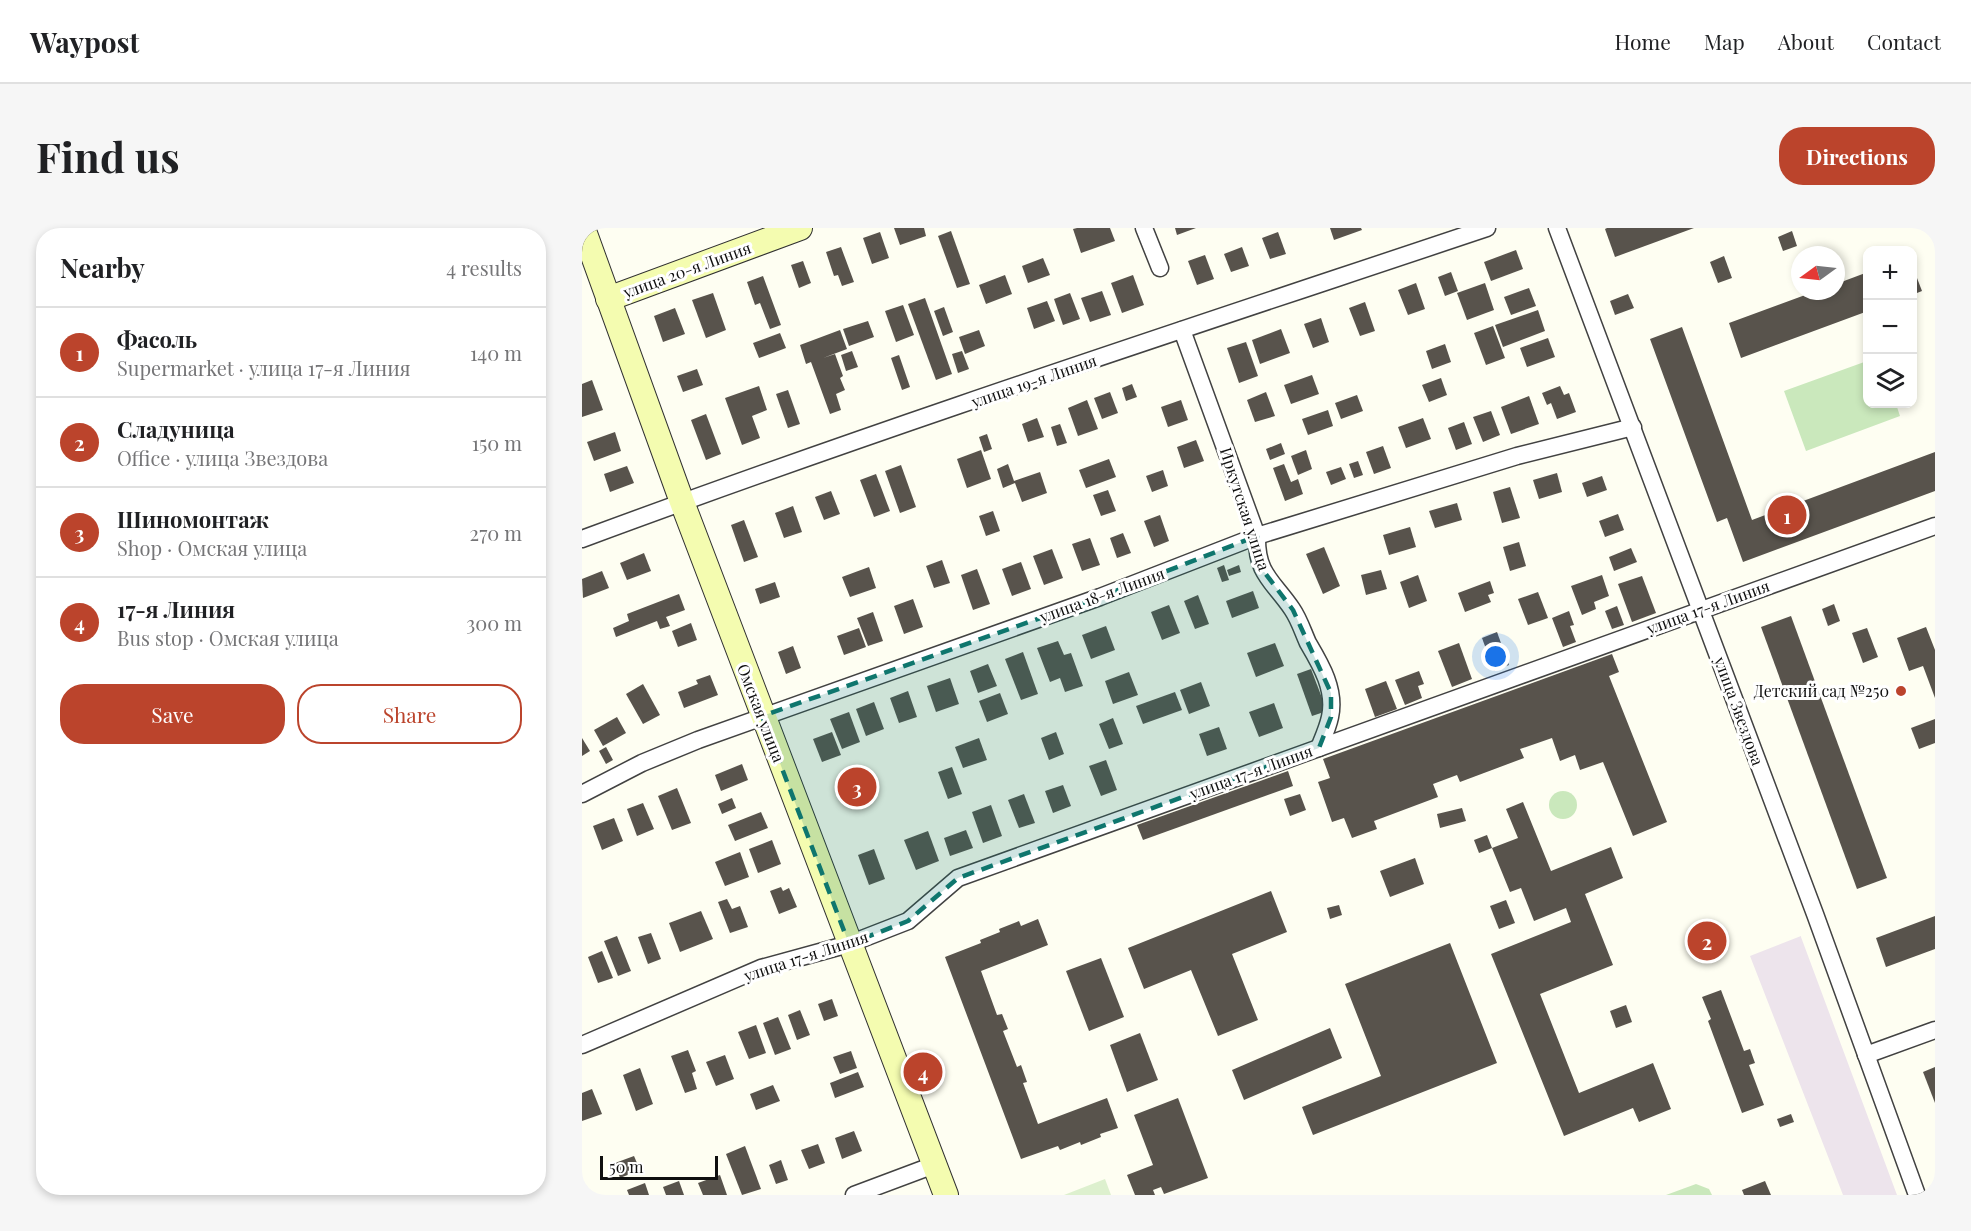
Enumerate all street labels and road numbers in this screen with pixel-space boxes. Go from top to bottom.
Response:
street label: улица 20-я Линия [619,237,754,303]
street label: улица 19-я Линия [967,349,1100,412]
street label: Иркутская улица [1216,445,1275,573]
street label: улица 18-я Линия [1036,562,1168,627]
street label: улица 17-я Линия [1643,574,1773,639]
street label: улица Звездова [1710,653,1769,768]
street label: Омская улица [733,661,790,765]
street label: улица 17-я Линия [1186,739,1316,804]
street label: улица 17-я Линия [740,925,871,986]

